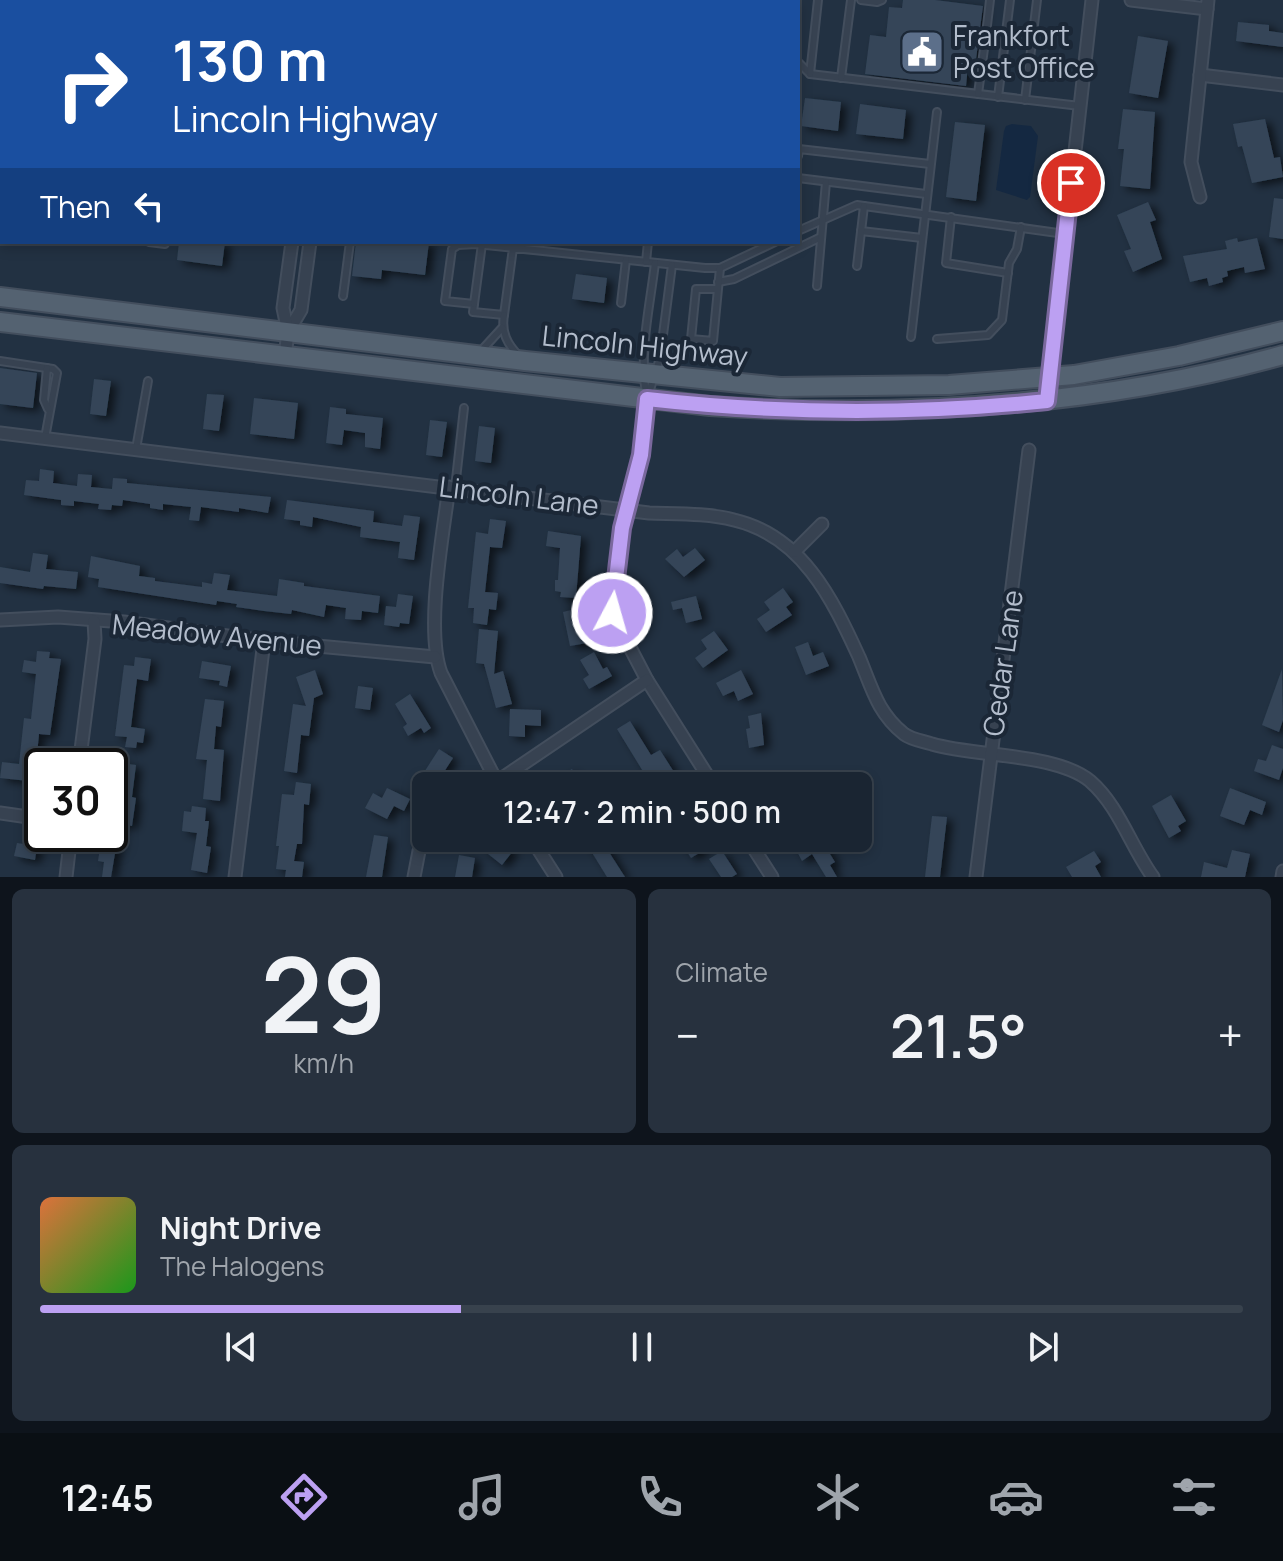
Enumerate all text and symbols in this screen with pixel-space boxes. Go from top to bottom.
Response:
place label: Frankfort Post Office [953,16,1095,86]
text: 130 m [172,21,328,98]
public building icon: Frankfort Post Office [898,28,946,76]
icon: right [40,32,144,136]
text: Lincoln Highway [172,94,438,143]
pin [1037,149,1105,217]
icon: arrive [1049,161,1093,205]
icon: left [127,184,171,228]
text: Then [40,186,111,227]
street label: Lincoln Highway [540,315,750,375]
street label: Lincoln Lane [437,466,601,524]
position arrow [570,571,654,655]
street label: Cedar Lane [973,587,1031,738]
street label: Meadow Avenue [110,604,324,664]
speed limit sign: 30 [24,748,128,852]
text: 12:47 · 2 min · 500 m [503,791,781,832]
text: 29 [260,922,387,1064]
text: Climate [676,954,768,990]
text: 21.5° [890,994,1027,1076]
text: − [676,1005,699,1065]
text: + [1218,1005,1243,1065]
text: km/h [294,1045,354,1081]
text: Night Drive [160,1207,322,1248]
text: The Halogens [160,1248,324,1284]
icon: previous [219,1325,263,1369]
icon: pause [620,1325,664,1369]
icon: next [1021,1325,1065,1369]
icon: directions [276,1469,332,1525]
icon: music [454,1469,510,1525]
icon: phone [632,1469,688,1525]
icon: climate [810,1469,866,1525]
icon: car [988,1469,1044,1525]
icon: filters [1166,1469,1222,1525]
text: 12:45 [61,1473,154,1522]

